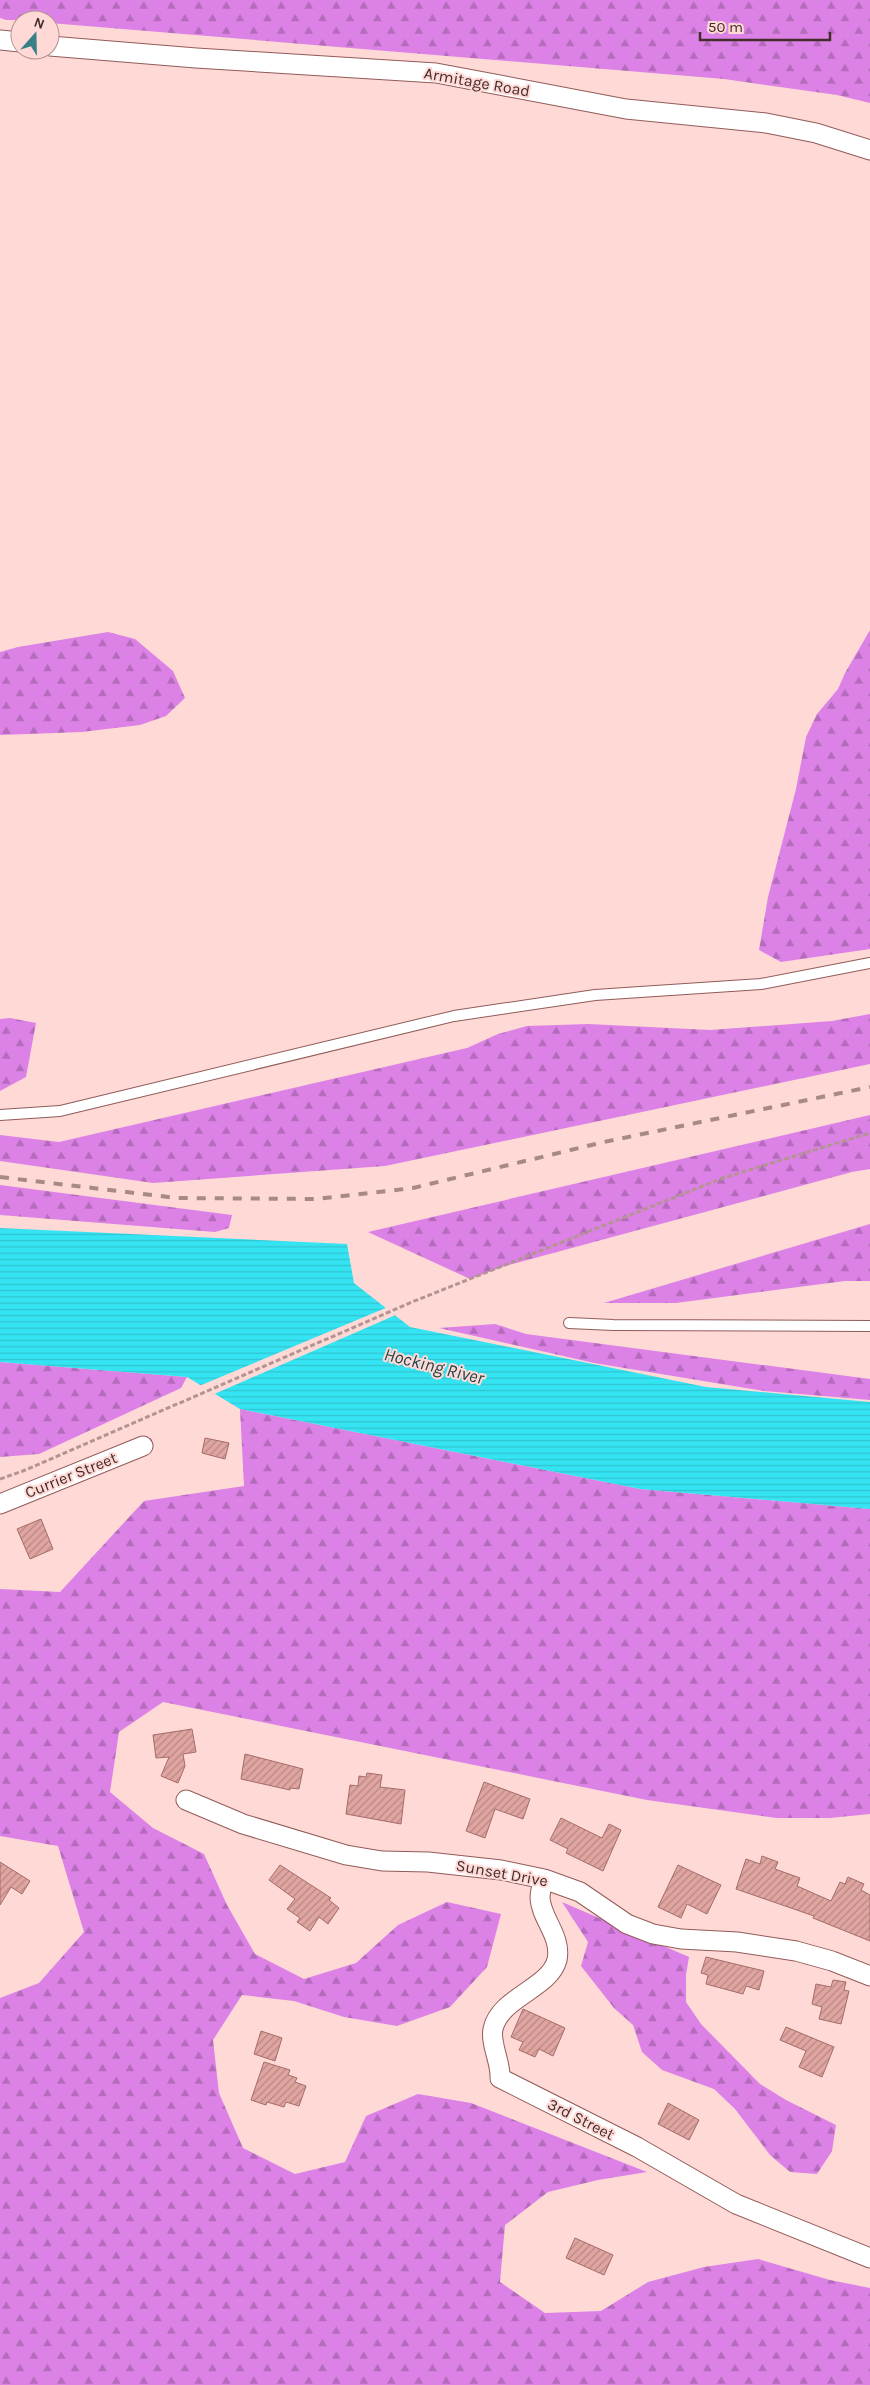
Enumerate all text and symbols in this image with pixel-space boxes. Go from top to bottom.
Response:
north arrow [10,10,60,60]
scale bar [700,10,830,42]
text: N [32,14,47,33]
text: 50 m [708,18,743,36]
street label: Armitage Road [422,63,532,101]
water label: Hocking River [382,1343,487,1389]
street label: Currier Street [22,1448,120,1502]
street label: Sunset Drive [455,1856,549,1890]
street label: 3rd Street [544,2094,618,2144]

